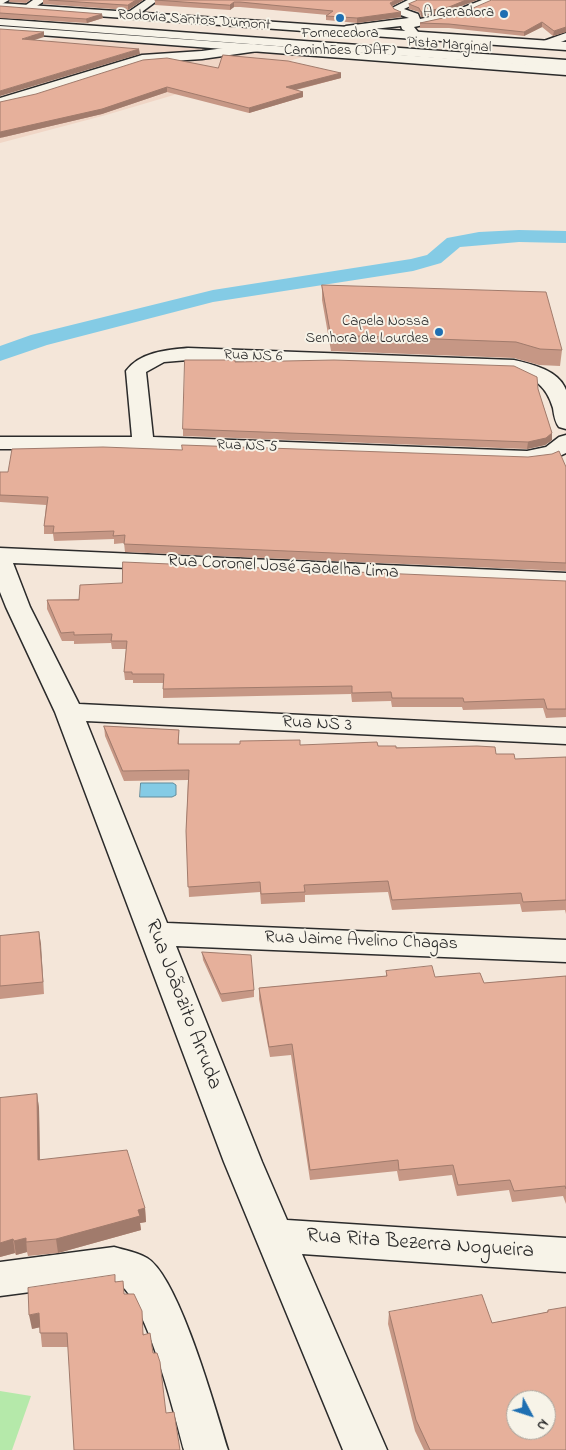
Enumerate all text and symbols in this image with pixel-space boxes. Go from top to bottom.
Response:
place label: A Geradora [423,5,494,23]
street label: Rodovia Santos Dumont [117,7,271,35]
marker: A Geradora [498,8,510,20]
marker: Fornecedora Caminhões (DAF) [334,12,346,24]
place label: Fornecedora Caminhões (DAF) [284,26,396,61]
street label: Pista Marginal [406,34,492,58]
place label: Capela Nossa Senhora de Lourdes [306,314,429,349]
marker: Capela Nossa Senhora de Lourdes [433,326,445,338]
street label: Rua NS 6 [223,347,283,367]
street label: Rua NS 5 [216,437,278,457]
street label: Rua Coronel José Gadelha Lima [167,551,399,585]
street label: Rua NS 3 [281,712,353,738]
street label: Rua Joãozito Arruda [138,917,226,1093]
street label: Rua Jaime Avelino Chagas [264,928,458,956]
street label: Rua Rita Bezerra Nogueira [305,1224,535,1266]
north arrow [506,1390,556,1440]
text: N [531,1414,553,1435]

